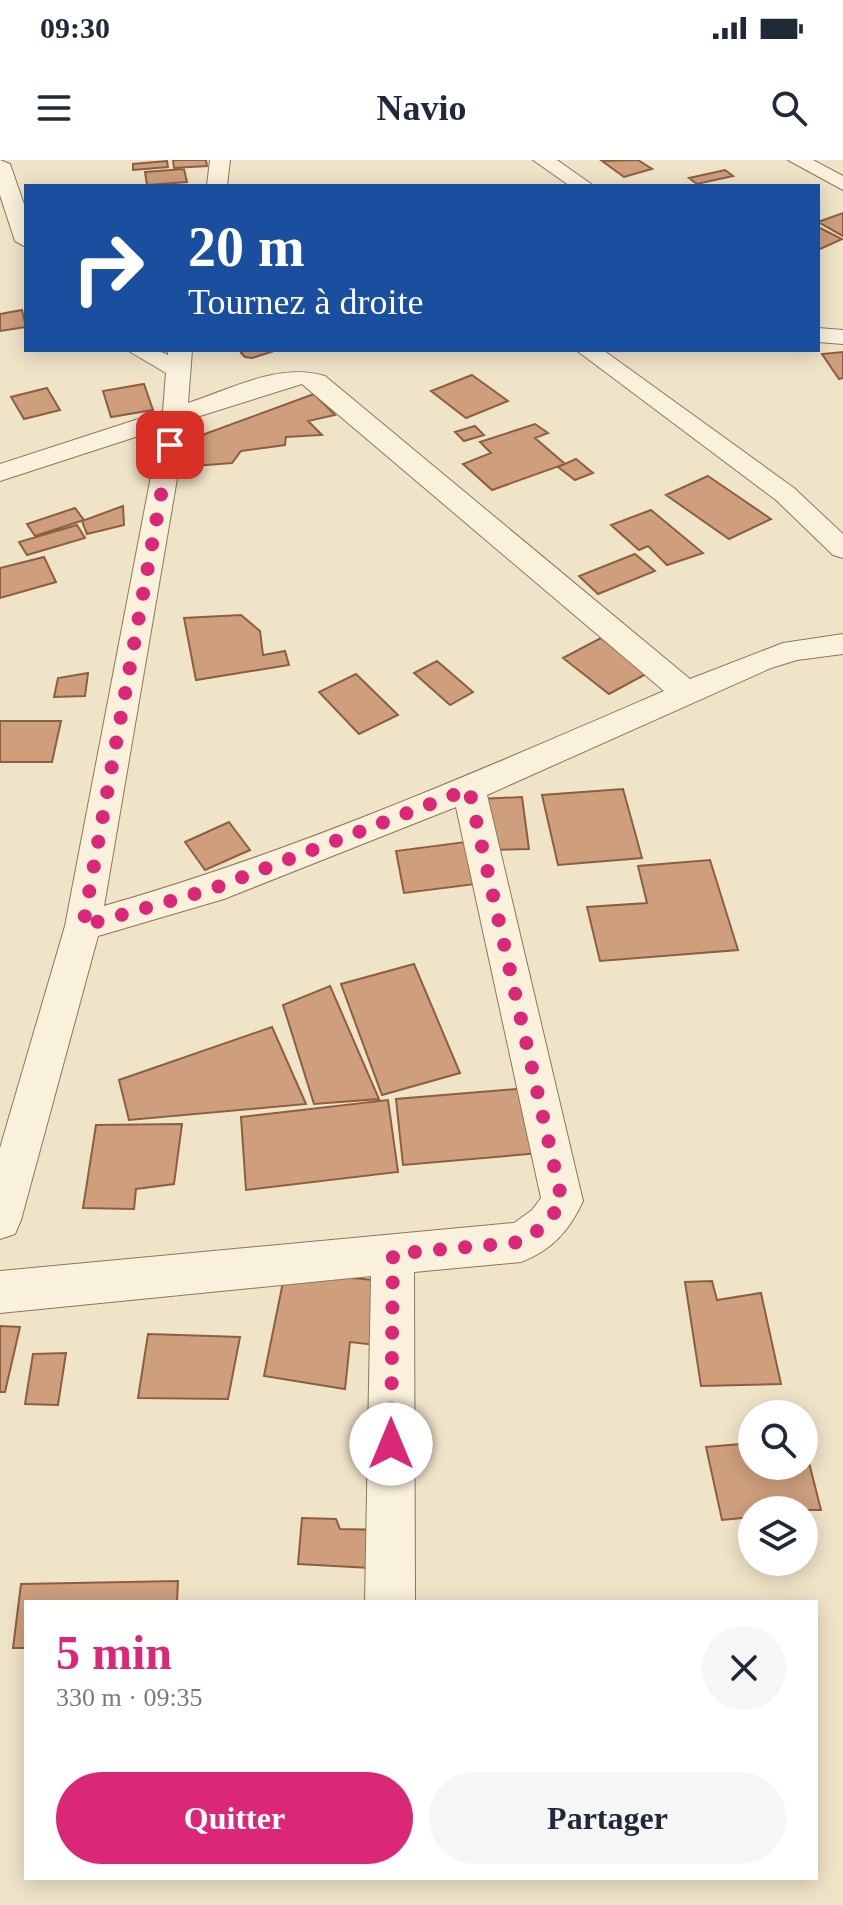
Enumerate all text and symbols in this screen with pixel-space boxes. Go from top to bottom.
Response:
text: 09:30 [40,11,110,44]
icon: menu [32,86,76,130]
icon: search [767,86,811,130]
text: Navio [377,88,467,128]
icon: right [56,216,160,320]
text: 20 m [188,216,305,278]
text: Tournez à droite [188,282,423,322]
pin [136,411,204,479]
icon: arrive [148,423,192,467]
map controls [738,1400,818,1576]
button: search [738,1400,818,1480]
position arrow [349,1402,433,1486]
button: layers [738,1496,818,1576]
text: 5 min [56,1626,172,1679]
button: close [702,1626,786,1710]
text: 330 m · 09:35 [56,1683,203,1712]
button: Quitter [56,1772,413,1864]
button: Partager [429,1772,786,1864]

